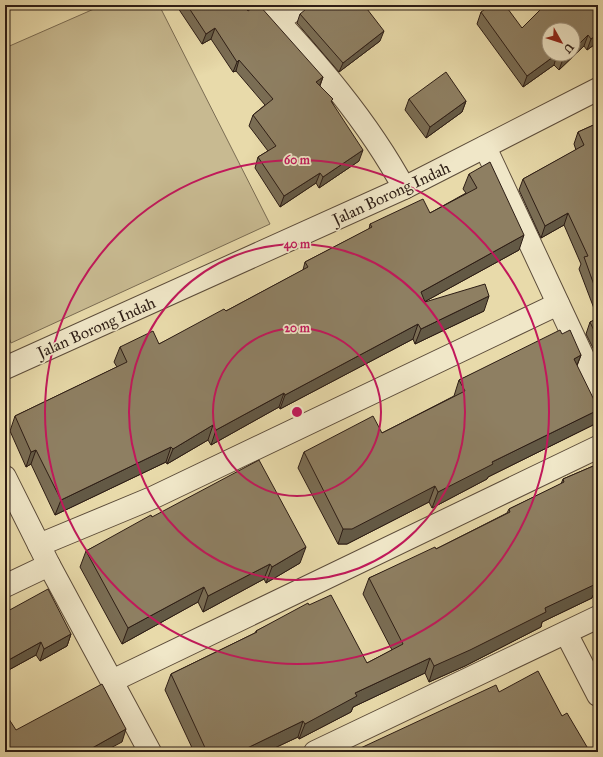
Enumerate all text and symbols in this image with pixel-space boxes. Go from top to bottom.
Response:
north arrow [541,22,581,62]
text: U [560,41,576,56]
text: 60 m [284,153,311,167]
street label: Jalan Borong Indah [328,158,454,231]
text: 40 m [284,237,311,252]
street label: Jalan Borong Indah [32,293,159,364]
text: 20 m [284,321,311,335]
centre of rings [290,405,304,419]

